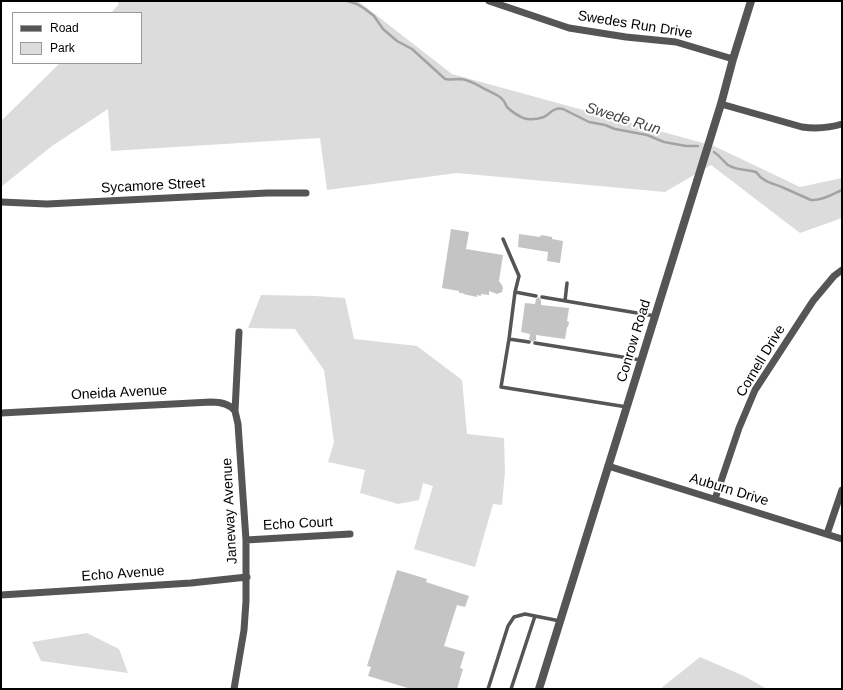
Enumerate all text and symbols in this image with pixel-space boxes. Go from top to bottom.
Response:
street label: Swedes Run Drive [576,8,694,42]
legend [12,12,142,64]
text: Road [50,21,79,35]
text: Park [50,41,75,55]
water label: Swede Run [583,99,663,139]
street label: Sycamore Street [101,175,205,197]
street label: Conrow Road [613,298,655,384]
street label: Cornell Drive [733,322,789,400]
street label: Oneida Avenue [70,382,168,404]
street label: Janeway Avenue [219,457,241,565]
street label: Auburn Drive [687,470,771,510]
street label: Echo Court [263,514,333,534]
street label: Echo Avenue [81,563,165,585]

